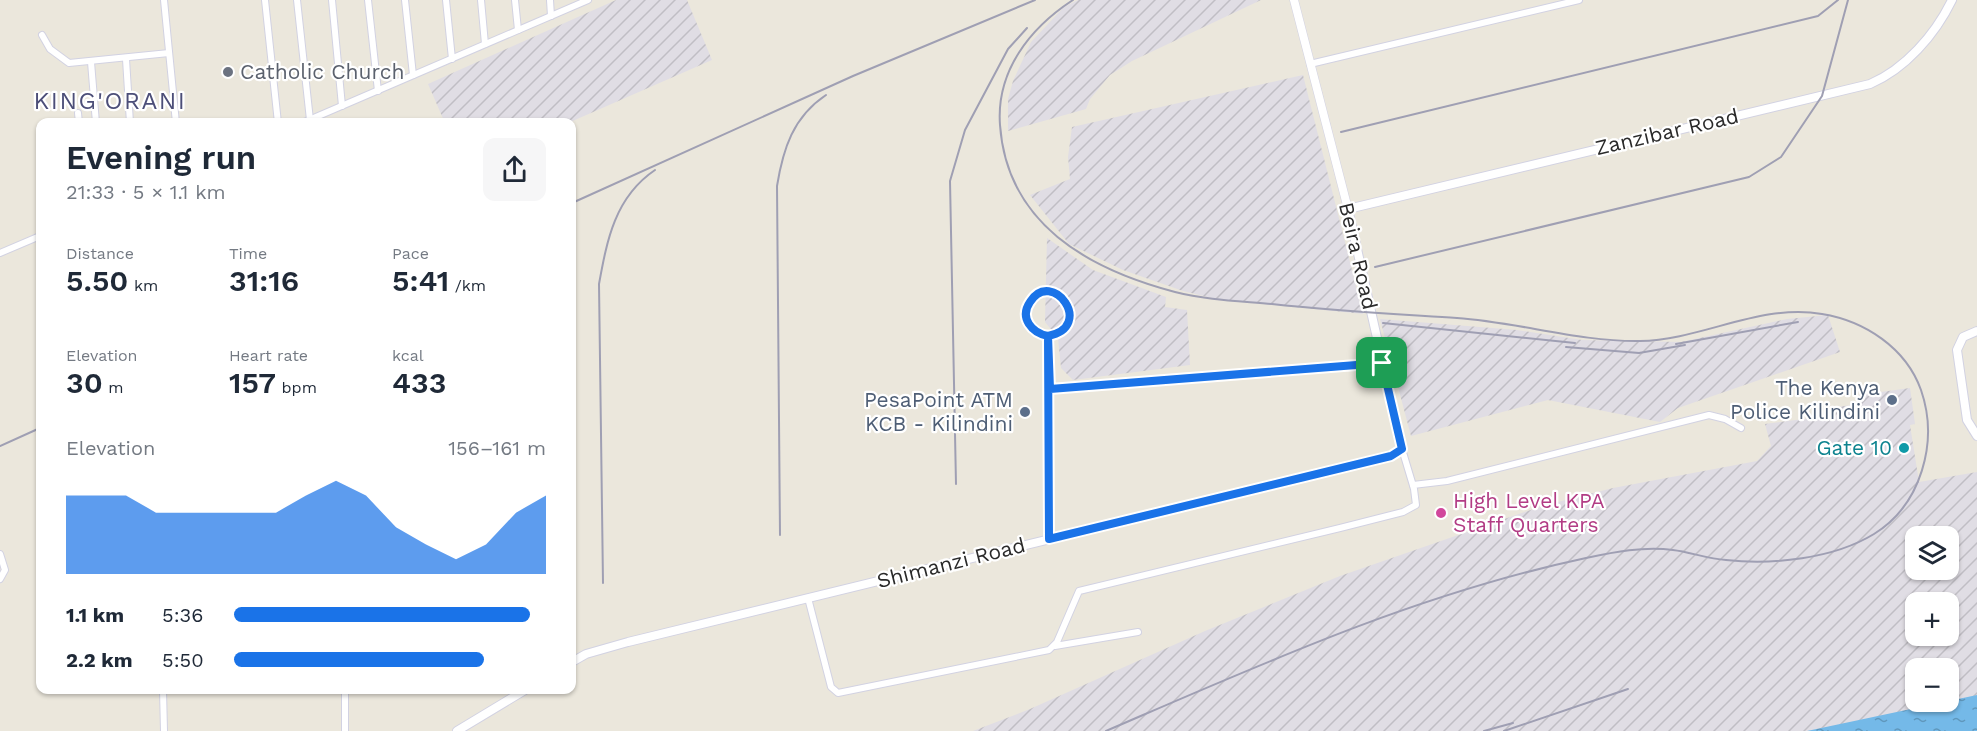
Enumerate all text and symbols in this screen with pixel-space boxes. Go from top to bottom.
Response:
place label: Catholic Church [240,59,405,84]
marker: Catholic Church [221,65,235,79]
district label: KING'ORANI [34,87,186,115]
street label: Zanzibar Road [1593,103,1741,160]
text: Evening run [66,138,256,177]
button: share [483,138,546,201]
text: 21:33 · 5 × 1.1 km [66,180,226,204]
street label: Beira Road [1334,200,1383,312]
text: Distance [66,244,134,263]
text: Time [229,244,267,263]
text: Pace [392,244,429,263]
text: 5.50 [66,263,128,298]
text: 31:16 [229,263,299,298]
text: 5:41 [392,263,449,298]
text: km [128,276,158,295]
text: /km [449,276,486,295]
pin [1356,337,1407,388]
text: Elevation [66,346,137,365]
text: Heart rate [229,346,308,365]
text: kcal [392,346,424,365]
icon: arrive [1365,346,1398,379]
text: 30 [66,365,103,400]
text: 157 [229,365,276,400]
text: 433 [392,365,446,400]
place label: The Kenya Police Kilindini [1730,375,1880,424]
text: m [103,378,123,397]
text: bpm [276,378,317,397]
place label: PesaPoint ATM KCB - Kilindini [864,387,1013,436]
marker: The Kenya Police Kilindini [1885,393,1899,407]
marker: PesaPoint ATM KCB - Kilindini [1018,405,1032,419]
place label: Gate 10 [1816,435,1892,460]
text: Elevation [66,436,155,460]
text: 156–161 m [448,436,546,460]
marker: Gate 10 [1897,441,1911,455]
place label: High Level KPA Staff Quarters [1453,488,1605,537]
marker: High Level KPA Staff Quarters [1434,506,1448,520]
map controls [1905,526,1959,712]
button: layers [1905,526,1959,580]
street label: Shimanzi Road [874,532,1028,593]
button: + [1905,592,1959,646]
text: 1.1 km [66,603,124,627]
text: 5:36 [162,603,203,627]
text: 2.2 km [66,648,133,672]
text: 5:50 [162,648,204,672]
button: − [1905,658,1959,712]

